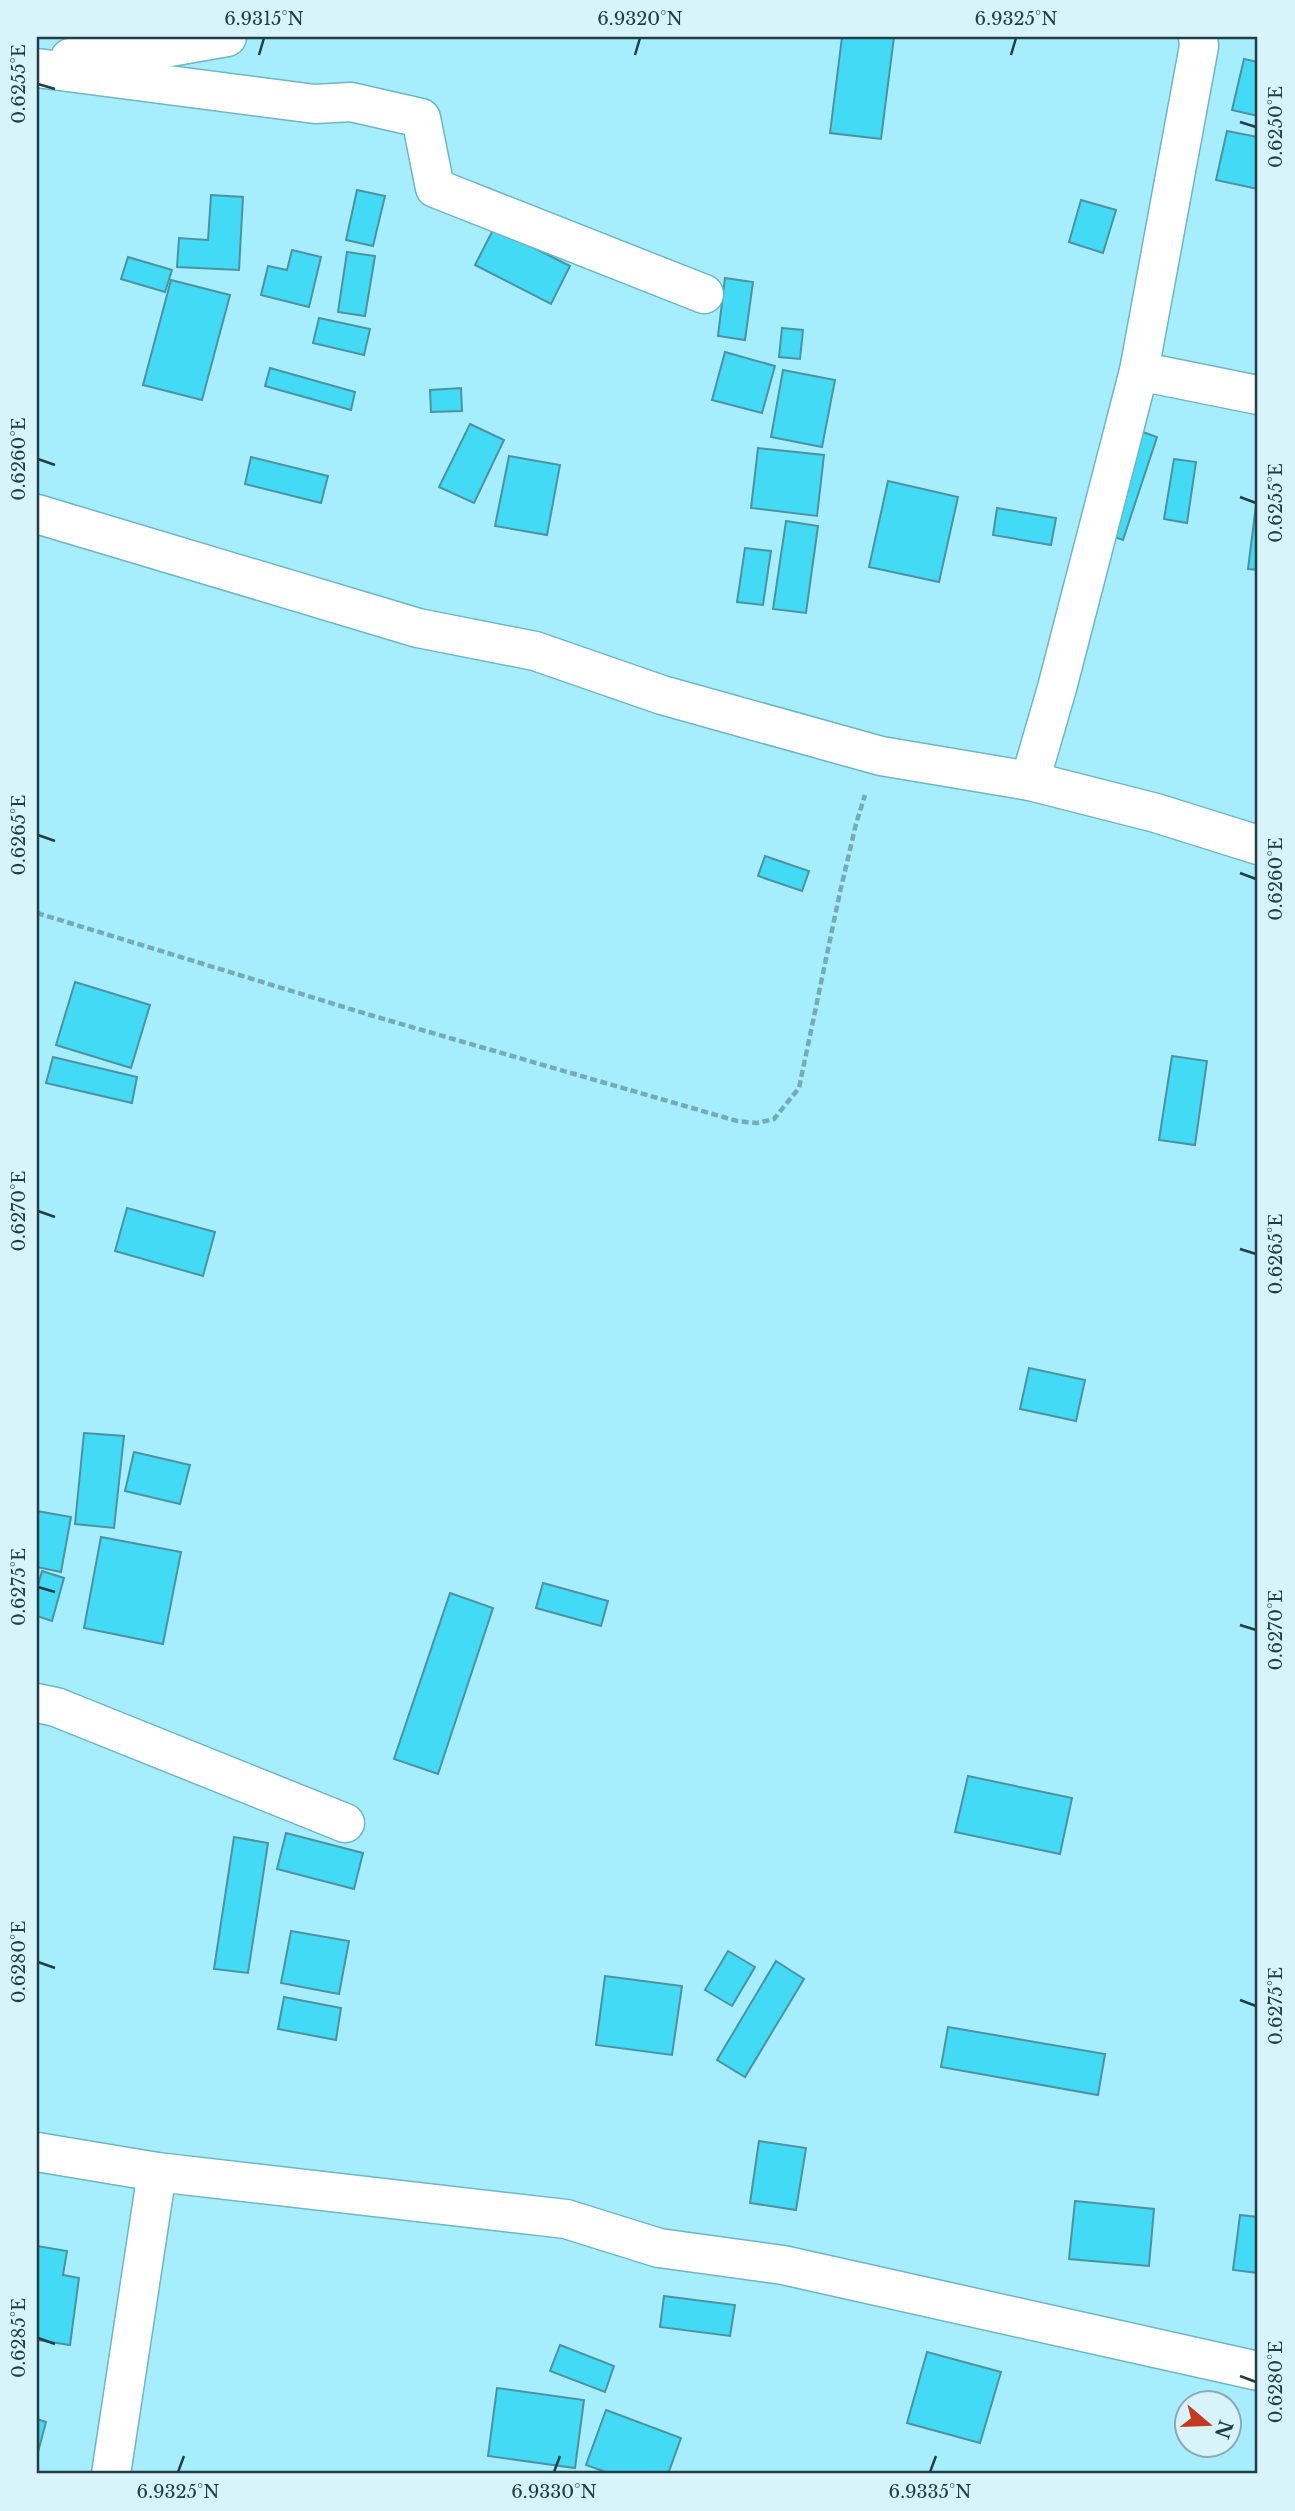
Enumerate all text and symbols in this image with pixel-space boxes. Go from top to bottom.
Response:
text: 6.9315°N [224,8,304,30]
text: 6.9320°N [597,8,683,30]
text: 6.9325°N [975,8,1057,30]
text: 0.6255°E [8,44,30,124]
text: 0.6250°E [1265,86,1287,168]
text: 0.6260°E [8,417,30,501]
text: 0.6255°E [1265,463,1287,543]
text: 0.6265°E [8,795,30,875]
text: 0.6260°E [1265,837,1287,921]
text: 0.6270°E [8,1171,30,1251]
text: 0.6265°E [1265,1214,1287,1294]
text: 0.6275°E [8,1548,30,1626]
text: 0.6270°E [1265,1590,1287,1670]
text: 0.6280°E [8,1921,30,2003]
text: 0.6275°E [1265,1967,1287,2045]
text: 0.6285°E [8,2298,30,2378]
text: 0.6280°E [1265,2341,1287,2423]
north arrow [1172,2388,1242,2458]
text: N [1210,2417,1237,2442]
text: 6.9325°N [137,2481,219,2503]
text: 6.9330°N [511,2481,597,2503]
text: 6.9335°N [889,2481,971,2503]

